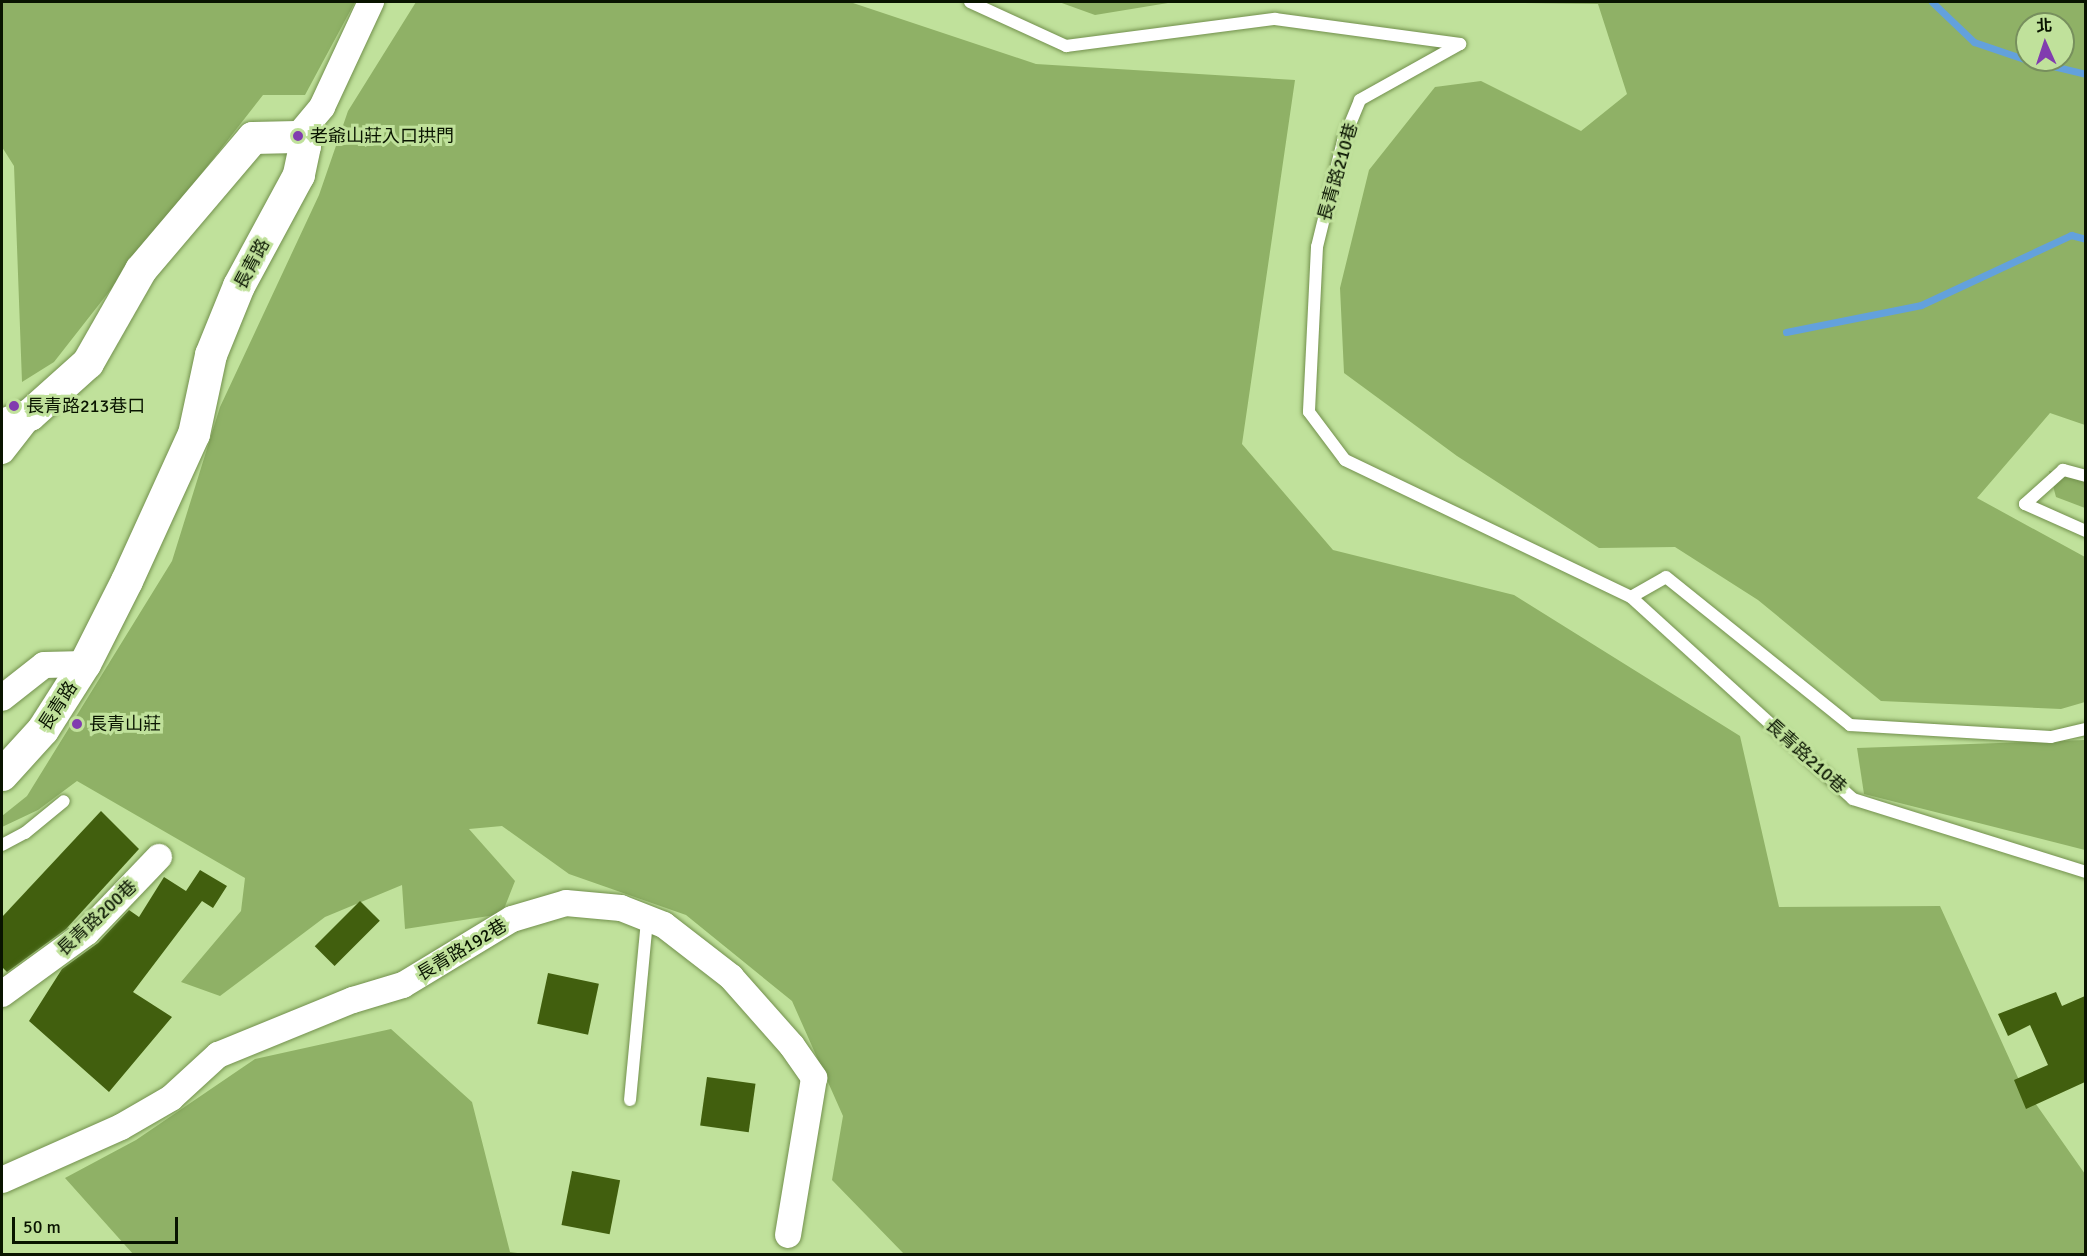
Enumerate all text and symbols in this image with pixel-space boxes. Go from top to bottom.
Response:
north arrow [2015,12,2075,72]
text: 北 [2036,16,2053,36]
street label: 長青路210巷 [1314,120,1362,224]
place label: 老爺山莊入口拱門 [310,125,454,147]
marker: 老爺山莊入口拱門 [291,129,305,143]
street label: 長青路 [230,235,274,293]
place label: 長青路213巷口 [26,395,145,417]
marker: 長青路213巷口 [7,399,21,413]
street label: 長青路 [34,677,82,735]
place label: 長青山莊 [89,713,161,735]
street label: 長青路210巷 [1761,714,1851,798]
marker: 長青山莊 [70,717,84,731]
street label: 長青路200巷 [53,876,141,960]
street label: 長青路192巷 [413,915,511,985]
scale bar [15,1205,182,1243]
text: 50 m [23,1216,61,1238]

